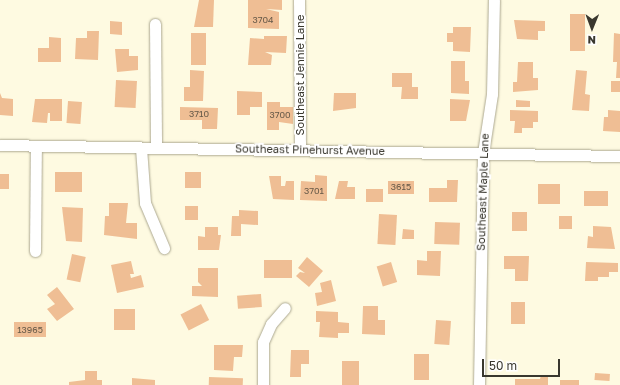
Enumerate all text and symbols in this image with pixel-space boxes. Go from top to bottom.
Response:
north arrow [572,8,612,48]
house number: 3704 [252,15,274,25]
street label: Southeast Jennie Lane [293,15,307,135]
text: N [587,34,596,47]
house number: 3710 [189,109,209,119]
house number: 3700 [269,110,291,120]
street label: Southeast Maple Lane [474,133,492,251]
street label: Southeast Pinehurst Avenue [235,142,385,158]
house number: 3615 [391,182,411,192]
house number: 3701 [304,186,324,196]
house number: 13965 [17,325,43,335]
scale bar [484,351,562,377]
text: 50 m [489,358,517,373]

